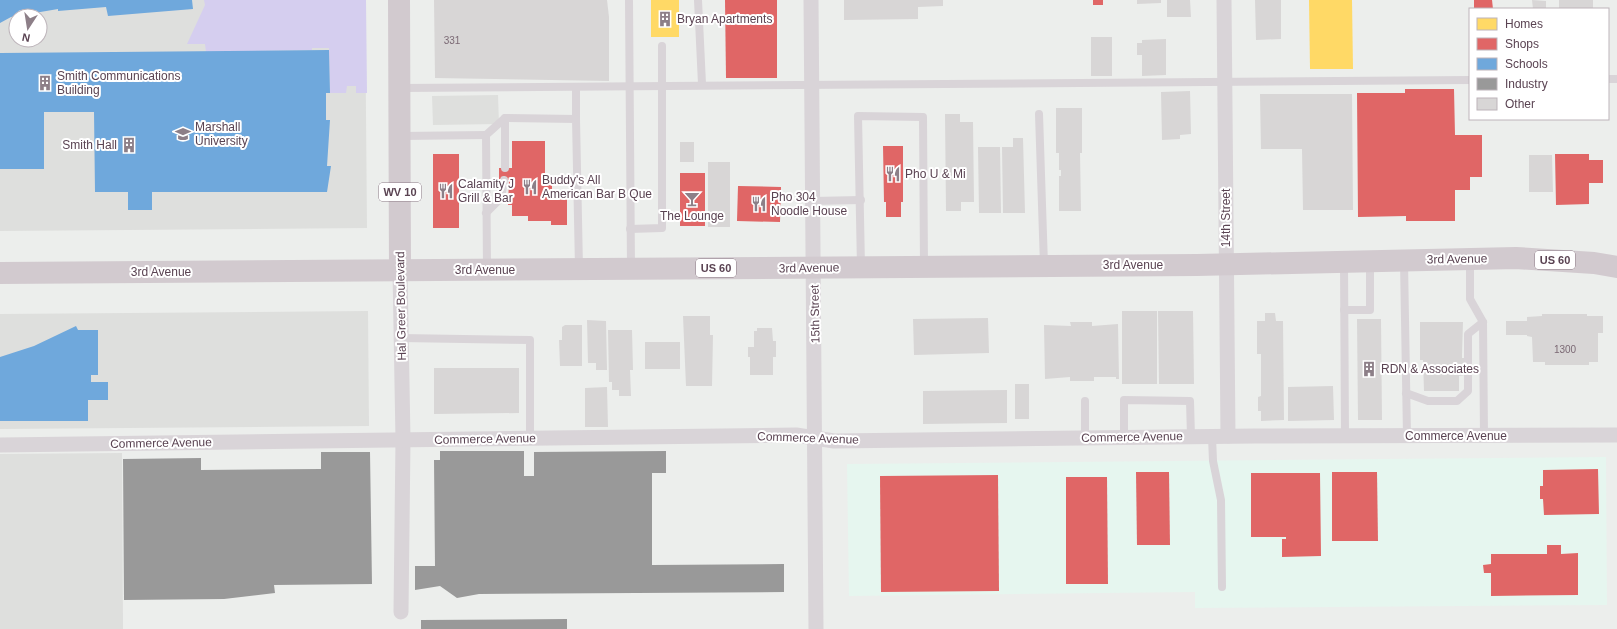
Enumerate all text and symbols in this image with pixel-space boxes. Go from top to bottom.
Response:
north arrow [8,8,48,48]
legend [1469,8,1609,120]
building icon: Bryan Apartments [656,10,674,28]
place label: Bryan Apartments [677,12,772,26]
text: Homes [1505,17,1543,31]
text: N [21,31,31,44]
house number: 331 [444,35,461,46]
text: Shops [1505,37,1539,51]
text: Schools [1505,57,1548,71]
place label: Smith Communications Building [57,69,180,97]
building icon: Smith Communications Building [36,74,54,92]
text: Industry [1505,77,1548,91]
text: Other [1505,97,1535,111]
place label: Marshall University [195,120,248,148]
school or university icon: Marshall University [174,125,192,143]
building icon: Smith Hall [120,136,138,154]
place label: Smith Hall [62,138,117,152]
restaurant icon: Pho U & Mi [884,165,902,183]
place label: Pho U & Mi [905,167,966,181]
place label: Buddy's All American Bar B Que [542,173,652,201]
place label: Calamity J Grill & Bar [458,177,514,205]
restaurant icon: Buddy's All American Bar B Que [521,178,539,196]
restaurant icon: Calamity J Grill & Bar [437,182,455,200]
road number: WV 10 [379,183,421,201]
street label: 14th Street [1219,188,1233,247]
bar icon: The Lounge [683,190,701,208]
place label: Pho 304 Noodle House [771,190,847,218]
restaurant icon: Pho 304 Noodle House [750,195,768,213]
place label: The Lounge [660,209,724,223]
street label: Hal Greer Boulevard [393,251,409,361]
street label: 3rd Avenue [1427,251,1488,267]
road number: US 60 [1535,251,1575,269]
street label: 3rd Avenue [1103,258,1164,272]
road number: US 60 [696,259,736,277]
street label: 3rd Avenue [779,260,840,276]
street label: 3rd Avenue [455,263,516,277]
street label: 3rd Avenue [131,265,192,279]
street label: 15th Street [807,284,823,343]
house number: 1300 [1554,344,1577,355]
building icon: RDN & Associates [1360,360,1378,378]
place label: RDN & Associates [1381,362,1479,376]
street label: Commerce Avenue [757,429,859,447]
street label: Commerce Avenue [1081,429,1183,445]
street label: Commerce Avenue [1405,429,1507,443]
street label: Commerce Avenue [434,431,536,447]
street label: Commerce Avenue [110,435,212,451]

